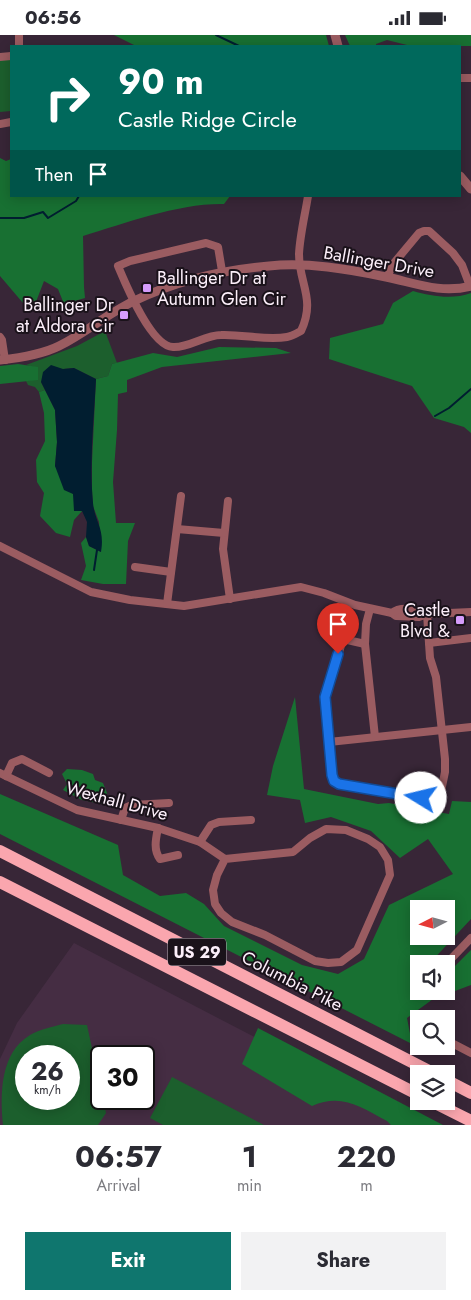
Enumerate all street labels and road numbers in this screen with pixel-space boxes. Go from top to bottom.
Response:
street label: Ballinger Drive [321,239,437,285]
street label: Wexhall Drive [63,775,171,827]
road number: US 29 [168,939,226,965]
street label: Columbia Pike [237,944,347,1018]

